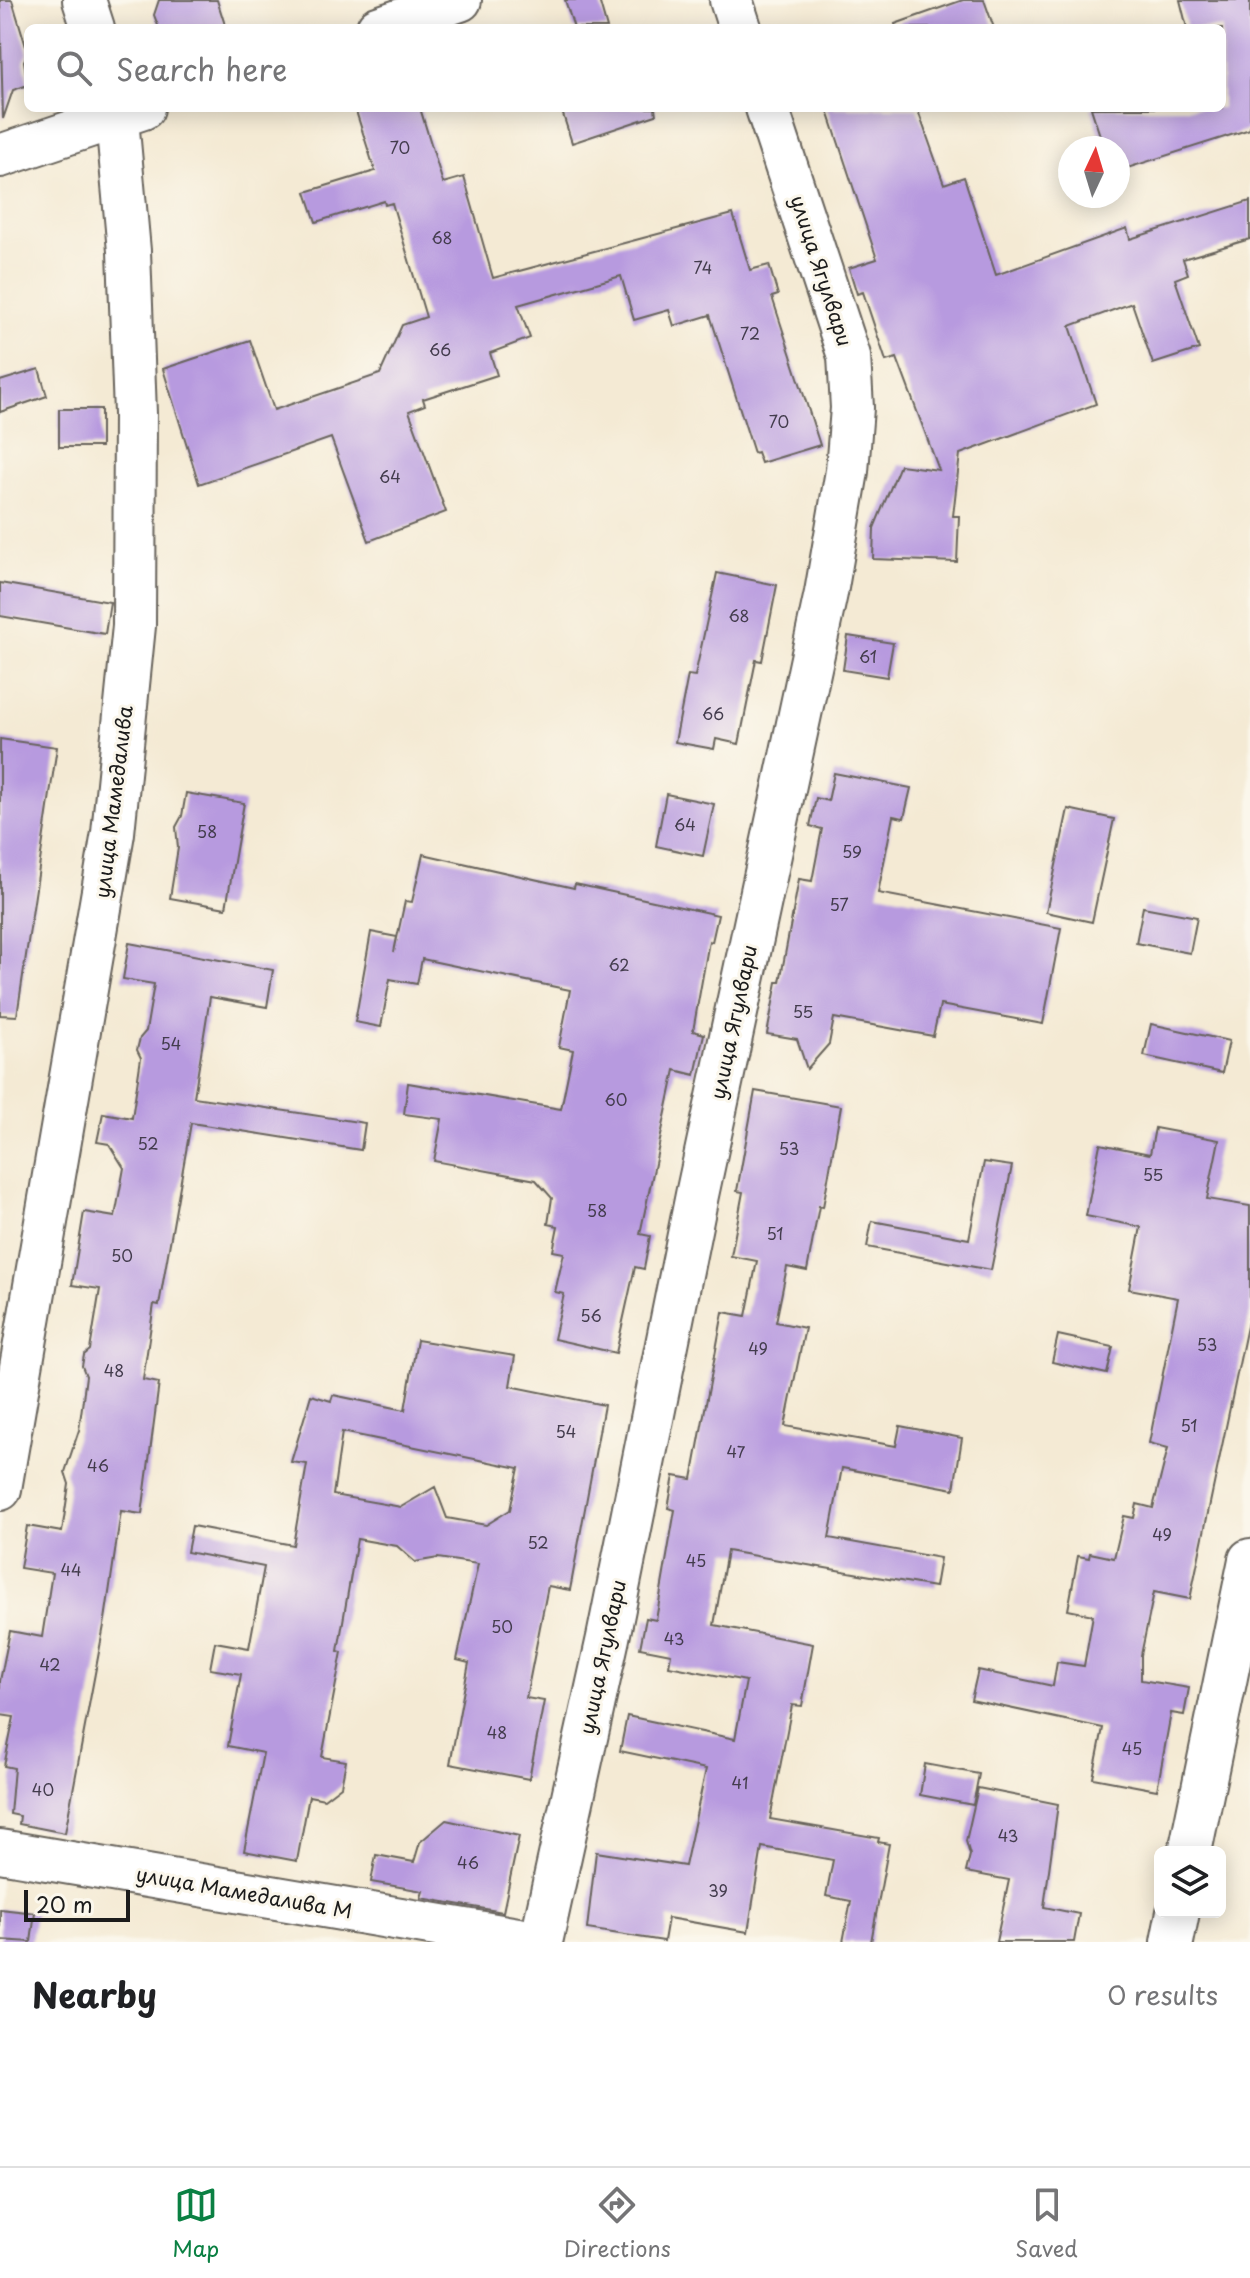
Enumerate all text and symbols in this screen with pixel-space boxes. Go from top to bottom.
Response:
search box [24,24,1226,112]
icon: search [52,46,96,90]
text: Search here [116,46,288,91]
house number: 70 [390,135,410,159]
north arrow [1058,136,1130,208]
street label: улица Ягулвари [783,191,861,350]
house number: 68 [431,225,453,249]
house number: 74 [694,255,712,279]
house number: 72 [740,321,760,345]
house number: 66 [429,337,451,361]
house number: 70 [769,409,789,433]
house number: 64 [379,464,401,488]
house number: 68 [728,603,750,627]
house number: 61 [859,644,877,668]
house number: 66 [702,701,724,725]
street label: улица Мамедалива [86,703,140,900]
house number: 64 [674,812,696,836]
house number: 58 [197,819,217,843]
house number: 59 [842,839,862,863]
house number: 57 [829,892,849,916]
street label: улица Ягулвари [702,942,764,1102]
house number: 62 [608,952,630,976]
house number: 55 [793,999,813,1023]
house number: 54 [161,1031,181,1055]
house number: 60 [605,1087,627,1111]
house number: 52 [137,1131,159,1155]
house number: 53 [779,1136,799,1160]
house number: 55 [1143,1162,1163,1186]
house number: 58 [587,1198,607,1222]
house number: 51 [766,1221,784,1245]
house number: 50 [111,1243,133,1267]
house number: 56 [580,1303,602,1327]
house number: 53 [1197,1332,1217,1356]
house number: 49 [748,1336,768,1360]
house number: 48 [104,1358,124,1382]
house number: 51 [1180,1413,1198,1437]
house number: 54 [556,1419,576,1443]
house number: 47 [727,1439,746,1463]
house number: 46 [87,1453,109,1477]
house number: 49 [1152,1522,1172,1546]
house number: 52 [527,1530,549,1554]
house number: 45 [686,1548,706,1572]
house number: 44 [60,1557,82,1581]
street label: улица Ягулвари [571,1577,633,1737]
house number: 50 [491,1614,513,1638]
house number: 43 [664,1626,684,1650]
house number: 42 [39,1652,61,1676]
house number: 48 [487,1720,507,1744]
house number: 45 [1122,1736,1142,1760]
house number: 41 [732,1770,748,1794]
house number: 40 [32,1777,54,1801]
house number: 43 [998,1823,1018,1847]
map controls [1154,1846,1226,1918]
button: layers [1154,1846,1226,1918]
house number: 46 [457,1850,479,1874]
street label: улица Мамедалива М [134,1858,354,1926]
house number: 39 [708,1878,728,1902]
scale bar [24,1886,130,1922]
text: 20 m [36,1887,93,1920]
text: Nearby [32,1968,157,2020]
text: 0 results [1107,1975,1218,2014]
tab: Map [172,2183,219,2264]
tab: Directions [564,2183,671,2264]
tab: Saved [1015,2183,1078,2264]

